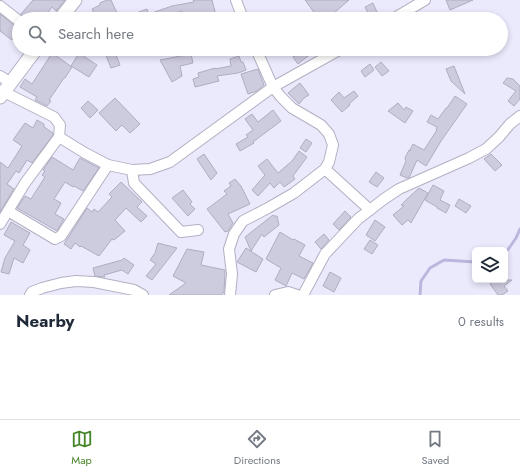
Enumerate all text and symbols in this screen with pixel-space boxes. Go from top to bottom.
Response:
search box [12,12,508,56]
icon: search [26,23,48,45]
text: Search here [58,23,134,45]
map controls [472,247,508,283]
button: layers [472,247,508,283]
text: Nearby [16,309,74,333]
text: 0 results [458,312,504,331]
tab: Map [71,428,93,468]
tab: Directions [234,428,280,468]
tab: Saved [422,428,449,468]

